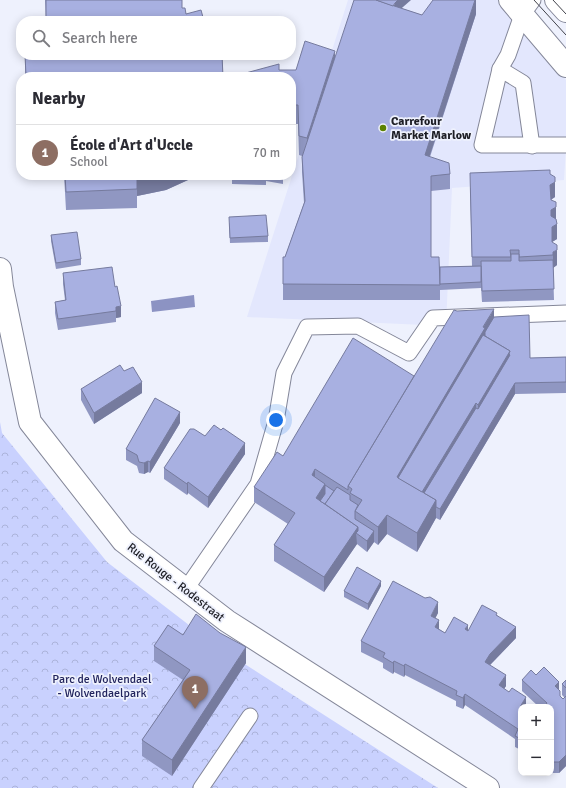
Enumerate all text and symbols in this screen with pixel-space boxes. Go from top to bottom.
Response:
search box [16,16,296,60]
icon: search [30,27,52,49]
text: Search here [62,29,138,47]
text: Nearby [32,88,85,109]
place label: Carrefour Market Marlow [391,114,472,143]
marker: Carrefour Market Marlow [378,123,388,133]
text: École d'Art d'Uccle [70,136,193,154]
text: 1 [41,145,49,161]
text: 70 m [253,145,280,161]
text: School [70,154,108,170]
your location [266,410,286,430]
street label: Rue Rouge - Rodestraat [124,540,227,625]
park label: Parc de Wolvendael - Wolvendaelpark [52,672,152,701]
pin: 1 [182,676,208,709]
map controls [518,704,554,776]
button: + [518,704,554,740]
button: − [518,740,554,776]

